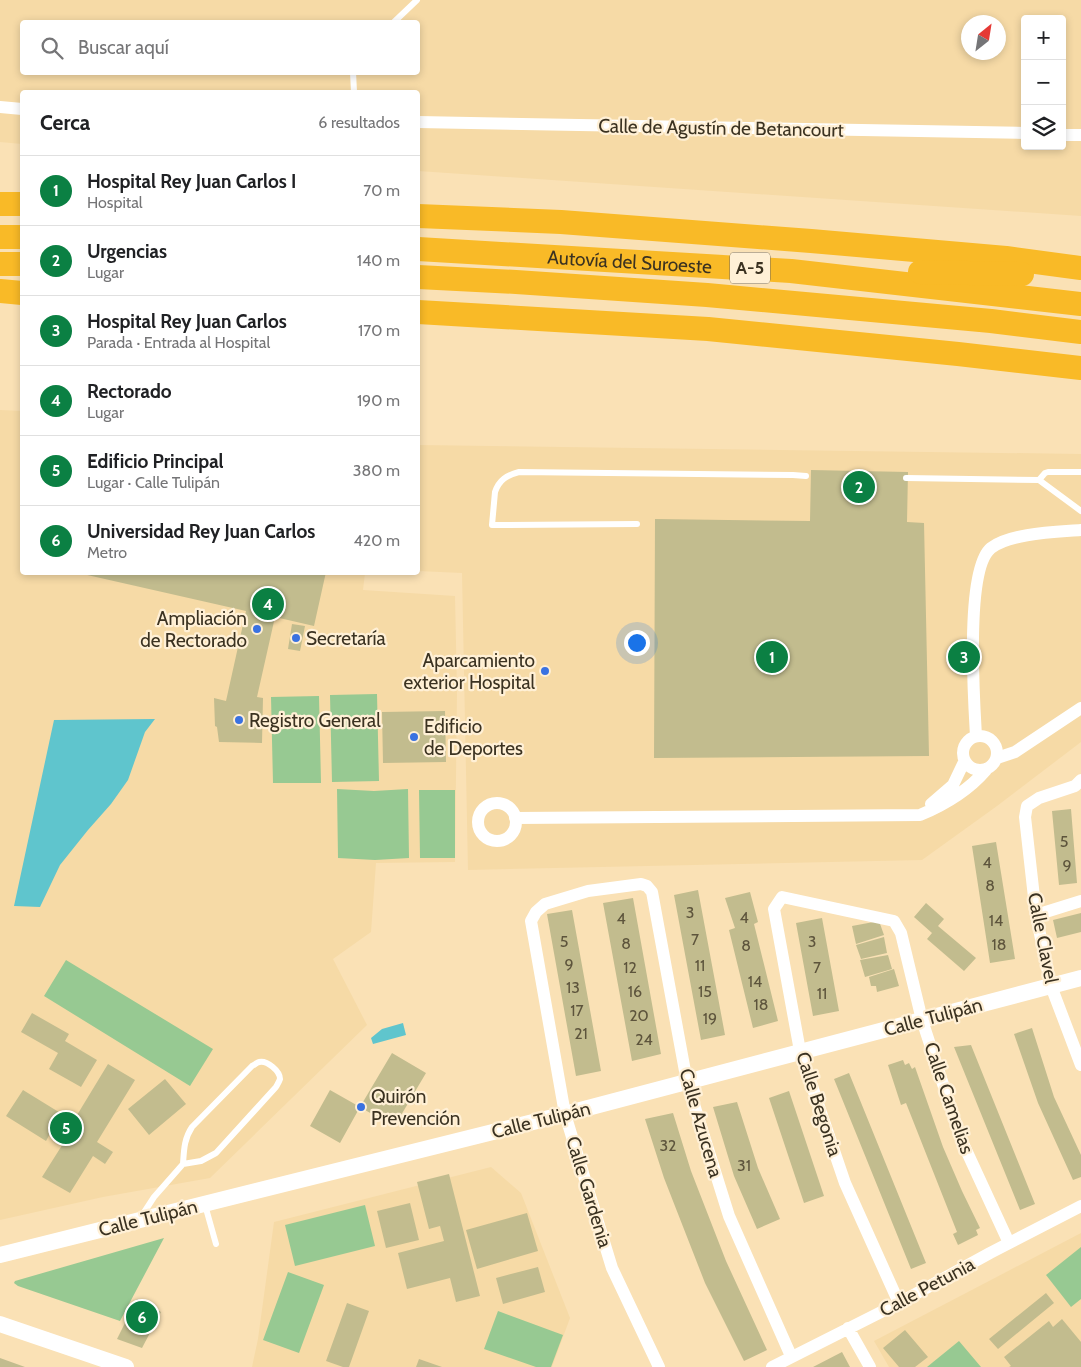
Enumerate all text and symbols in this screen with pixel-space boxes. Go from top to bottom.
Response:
north arrow [961,15,1006,60]
map controls [1021,15,1066,150]
button: + [1021,15,1066,60]
search box [20,20,420,75]
icon: search [38,34,66,62]
text: Buscar aquí [78,36,169,59]
button: − [1021,60,1066,105]
button: layers [1021,105,1066,150]
text: Cerca [40,110,90,135]
text: 6 resultados [318,113,400,132]
street label: Calle de Agustín de Betancourt [598,114,845,142]
text: Hospital Rey Juan Carlos I [87,170,296,193]
text: 1 [53,181,59,200]
text: 70 m [363,181,400,200]
text: Hospital [87,193,143,212]
text: Urgencias [87,240,167,263]
street label: Autovía del Suroeste [547,245,713,278]
text: 2 [52,251,60,270]
text: 140 m [357,251,400,270]
road number: A-5 [730,252,770,284]
text: Lugar [87,263,124,282]
text: Hospital Rey Juan Carlos [87,310,287,333]
text: 3 [52,321,60,340]
text: 170 m [358,321,400,340]
text: Parada · Entrada al Hospital [87,333,270,352]
text: Rectorado [87,380,172,403]
text: 4 [51,391,61,410]
text: 190 m [357,391,400,410]
text: Lugar [87,403,124,422]
text: Edificio Principal [87,450,224,473]
text: 5 [52,461,60,480]
text: 380 m [353,461,400,480]
pin: 2 [843,468,875,506]
text: Lugar · Calle Tulipán [87,473,220,492]
text: Universidad Rey Juan Carlos [87,520,315,543]
text: 6 [52,531,61,550]
text: 420 m [354,531,400,550]
text: Metro [87,543,127,562]
pin: 4 [252,585,284,623]
place label: Ampliación de Rectorado [140,607,247,652]
marker: Ampliación de Rectorado [251,623,263,635]
place label: Secretaría [306,627,386,650]
your location [624,630,650,656]
marker: Secretaría [290,632,302,644]
pin: 1 [756,638,788,676]
pin: 3 [948,638,980,676]
place label: Aparcamiento exterior Hospital [403,649,536,694]
marker: Aparcamiento exterior Hospital [539,665,551,677]
place label: Registro General [249,709,381,732]
marker: Registro General [233,714,245,726]
place label: Edificio de Deportes [424,715,523,760]
marker: Edificio de Deportes [408,731,420,743]
house number: 5 [1060,832,1068,851]
house number: 4 [982,853,992,872]
house number: 9 [1062,856,1072,875]
house number: 8 [985,876,995,895]
street label: Calle Clavel [1023,891,1063,986]
house number: 3 [686,903,694,922]
house number: 4 [739,908,749,927]
house number: 4 [616,909,626,928]
house number: 14 [989,911,1003,930]
house number: 7 [691,930,699,949]
house number: 5 [560,932,568,951]
house number: 3 [808,932,816,951]
house number: 8 [621,934,631,953]
house number: 18 [992,935,1006,954]
house number: 8 [741,936,751,955]
house number: 9 [564,955,574,974]
house number: 11 [695,956,705,975]
house number: 12 [623,958,637,977]
house number: 7 [813,958,821,977]
house number: 14 [748,972,762,991]
house number: 13 [566,978,580,997]
house number: 16 [628,982,642,1001]
house number: 15 [698,982,712,1001]
house number: 11 [817,984,827,1003]
street label: Calle Tulipán [881,993,985,1041]
house number: 18 [754,995,768,1014]
house number: 17 [570,1001,584,1020]
house number: 20 [629,1006,649,1025]
house number: 19 [703,1009,717,1028]
house number: 21 [574,1024,588,1043]
house number: 24 [635,1030,653,1049]
street label: Calle Camelias [919,1039,979,1157]
street label: Calle Begonia [791,1049,847,1159]
street label: Calle Azucena [674,1066,728,1180]
place label: Quirón Prevención [371,1085,460,1130]
street label: Calle Tulipán [489,1097,593,1143]
marker: Quirón Prevención [355,1101,367,1113]
pin: 5 [50,1109,82,1147]
street label: Calle Gardenia [561,1133,617,1251]
house number: 32 [659,1136,677,1155]
house number: 31 [737,1156,751,1175]
street label: Calle Tulipán [96,1195,200,1241]
street label: Calle Petunia [876,1252,978,1322]
pin: 6 [126,1298,158,1336]

